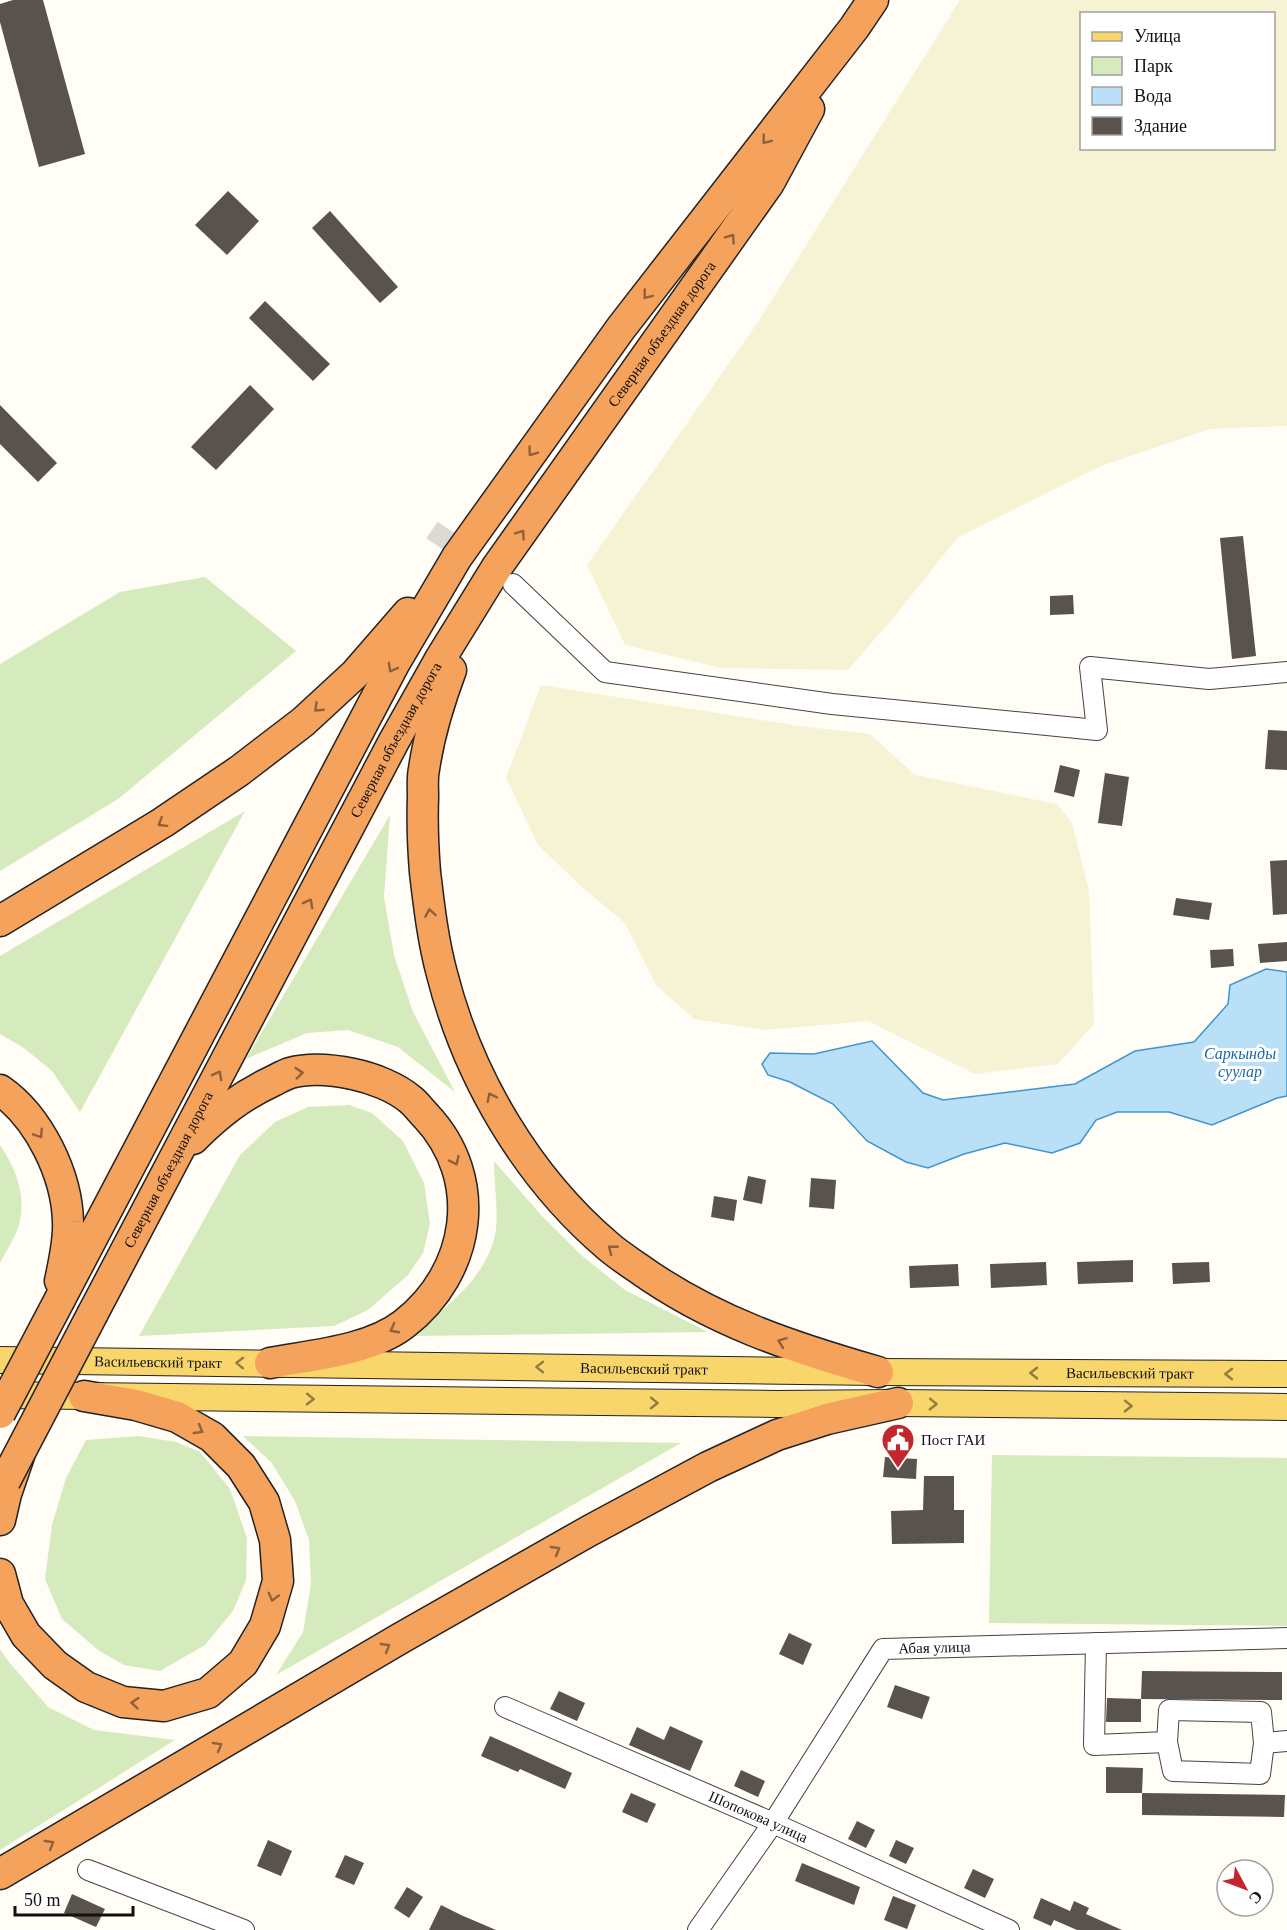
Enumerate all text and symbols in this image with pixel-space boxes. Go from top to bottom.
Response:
legend [1080,12,1275,150]
text: Улица [1134,26,1181,46]
text: Парк [1134,56,1173,76]
text: Вода [1134,86,1172,106]
text: Здание [1134,116,1187,136]
one-way arrow [763,134,774,145]
one-way arrow [724,233,735,244]
street label: Северная объездная дорога [605,258,719,410]
one-way arrow [643,288,654,299]
one-way arrow [528,446,539,457]
one-way arrow [514,529,525,540]
street label: Северная объездная дорога [347,659,445,820]
one-way arrow [388,662,399,673]
one-way arrow [315,701,325,712]
one-way arrow [157,816,168,827]
one-way arrow [302,898,313,909]
one-way arrow [424,909,436,918]
water label: Саркынды суулар [1204,1045,1276,1081]
one-way arrow [294,1067,304,1080]
one-way arrow [211,1071,222,1082]
street label: Северная объездная дорога [121,1088,216,1251]
one-way arrow [486,1093,498,1104]
one-way arrow [31,1127,42,1138]
one-way arrow [447,1155,459,1166]
one-way arrow [608,1245,619,1256]
one-way arrow [389,1322,400,1334]
one-way arrow [777,1337,788,1350]
street label: Васильевский тракт [94,1353,222,1371]
one-way arrow [235,1357,244,1369]
street label: Васильевский тракт [580,1360,708,1378]
one-way arrow [535,1361,544,1373]
street label: Васильевский тракт [1066,1365,1194,1382]
one-way arrow [1029,1367,1038,1379]
one-way arrow [1224,1368,1233,1380]
one-way arrow [306,1393,315,1405]
one-way arrow [650,1397,659,1409]
one-way arrow [929,1398,938,1410]
one-way arrow [1124,1400,1133,1412]
public building icon: Пост ГАИ [880,1422,916,1469]
one-way arrow [193,1423,203,1434]
place label: Пост ГАИ [921,1432,986,1448]
one-way arrow [550,1546,560,1557]
one-way arrow [268,1592,281,1602]
street label: Абая улица [898,1639,971,1657]
one-way arrow [380,1642,391,1654]
one-way arrow [130,1697,139,1710]
one-way arrow [212,1741,222,1753]
street label: Шопокова улица [706,1788,811,1846]
one-way arrow [44,1840,54,1852]
north arrow [1215,1858,1275,1918]
scale bar [15,1879,134,1917]
text: С [1246,1888,1266,1907]
text: 50 m [24,1890,61,1910]

